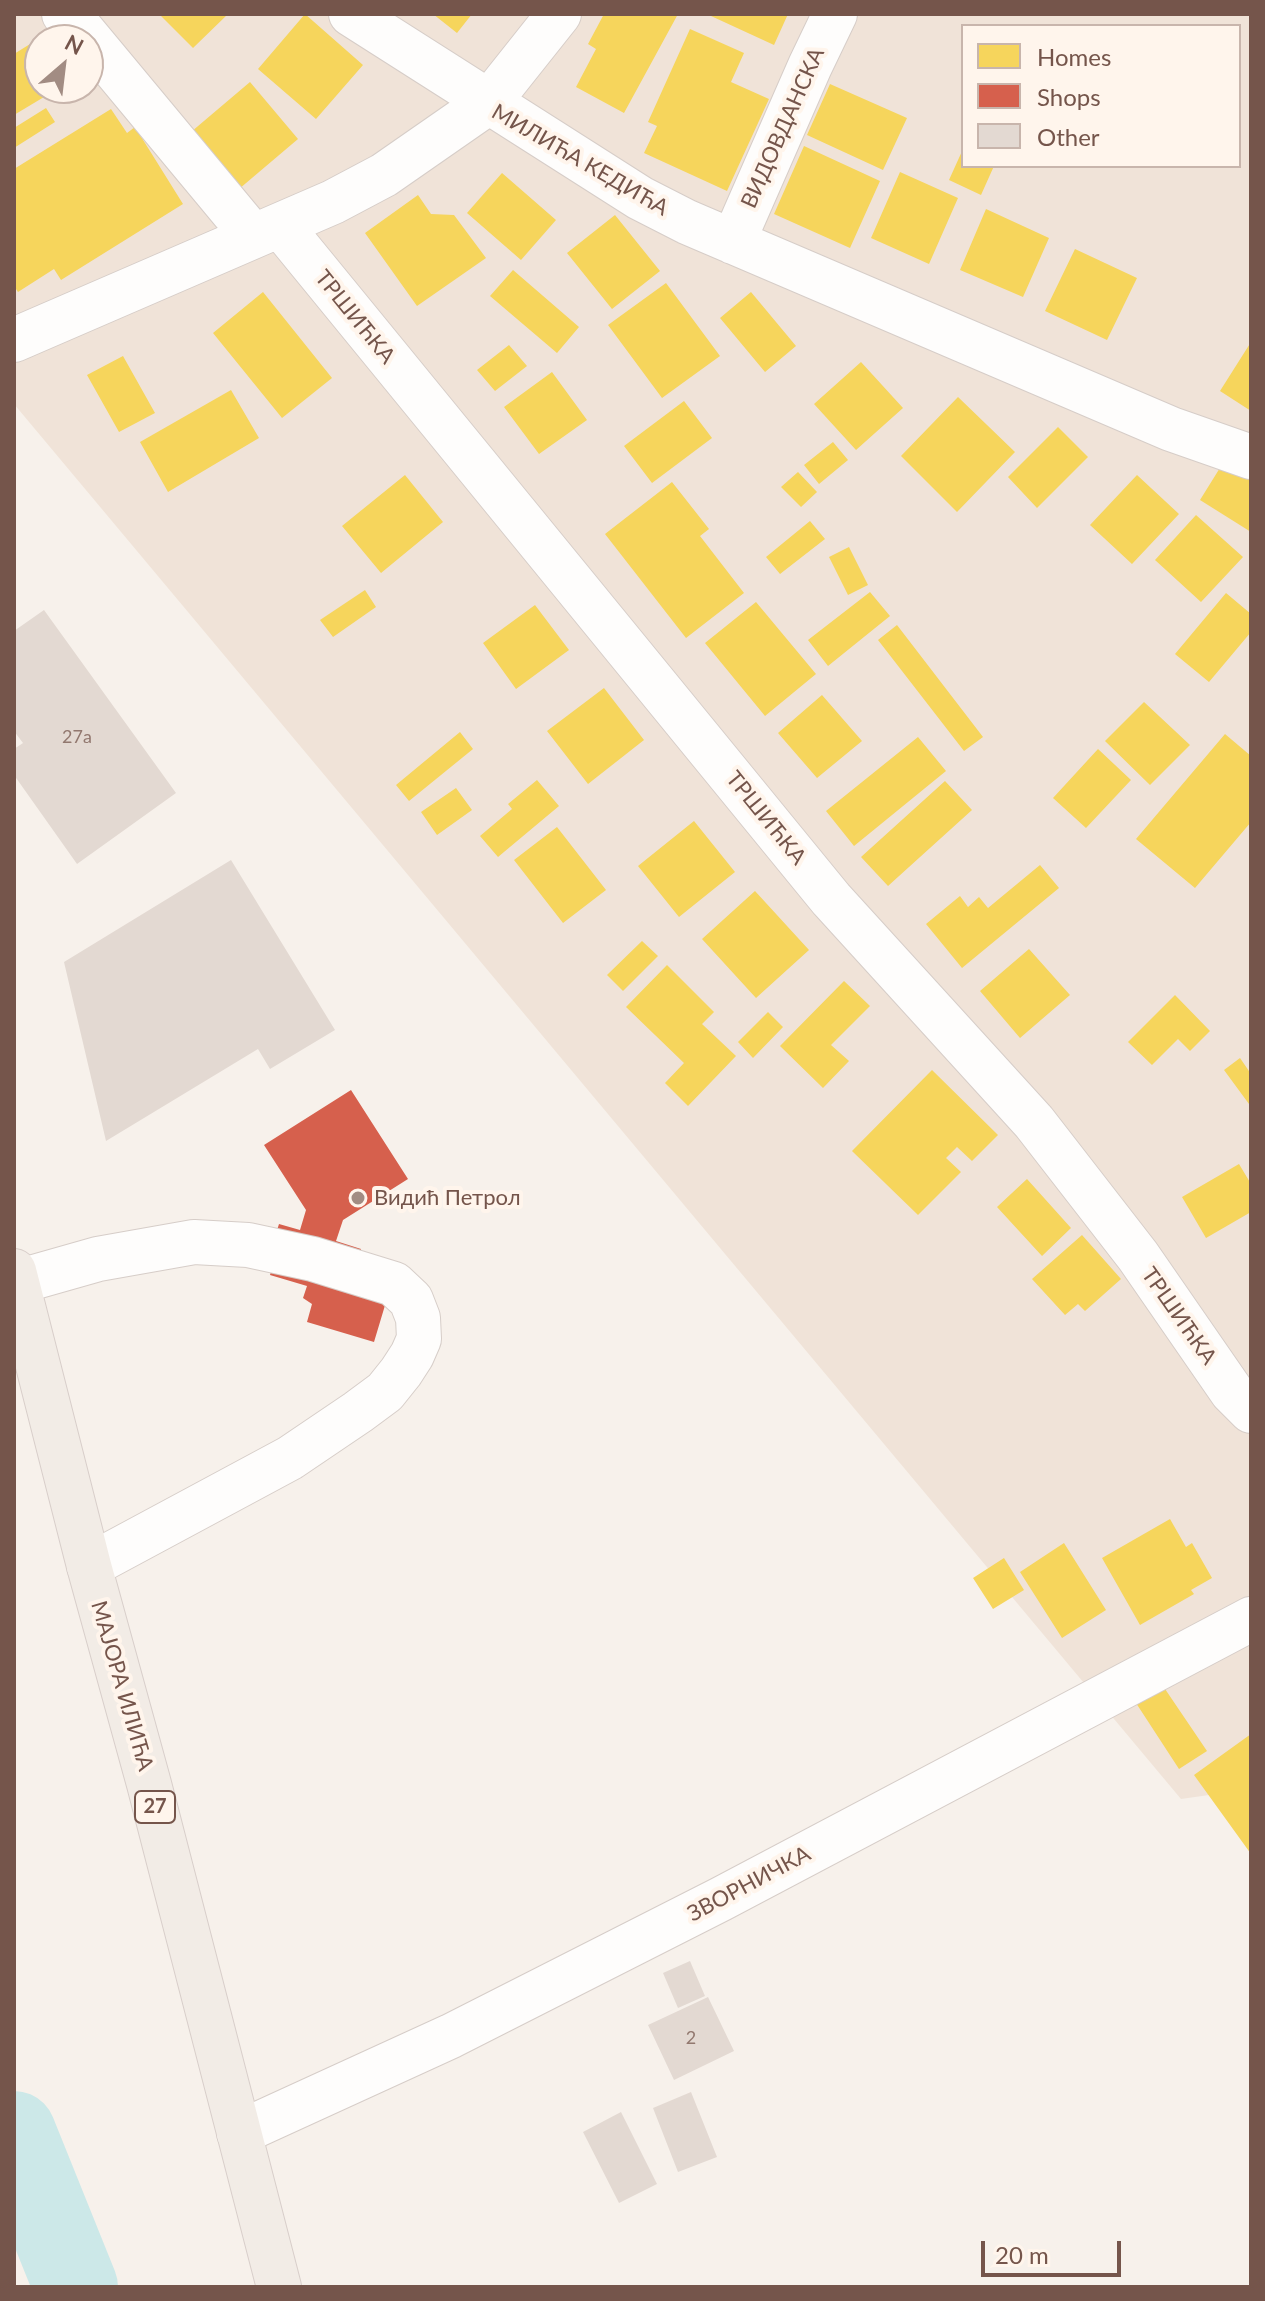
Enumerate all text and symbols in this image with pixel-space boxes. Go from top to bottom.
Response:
north arrow [24,24,104,104]
legend [961,24,1241,168]
text: N [61,28,88,60]
text: Homes [1037,42,1111,71]
street label: ВИДОВДАНСКА [736,44,830,212]
text: Shops [1037,82,1101,111]
street label: МИЛИЋА КЕДИЋА [487,99,673,221]
text: Other [1037,122,1100,151]
street label: ТРШИЋКА [309,265,401,369]
house number: 27a [62,726,92,748]
street label: ТРШИЋКА [720,766,812,870]
place label: Видић Петрол [374,1185,521,1211]
marker: Видић Петрол [349,1189,367,1207]
street label: ТРШИЋКА [1136,1262,1222,1370]
street label: МАЈОРА ИЛИЋА [85,1598,159,1774]
road number: 27 [135,1791,175,1823]
street label: ЗВОРНИЧКА [683,1841,815,1927]
house number: 2 [686,2027,696,2049]
scale bar [985,2225,1125,2275]
text: 20 m [995,2240,1049,2269]

